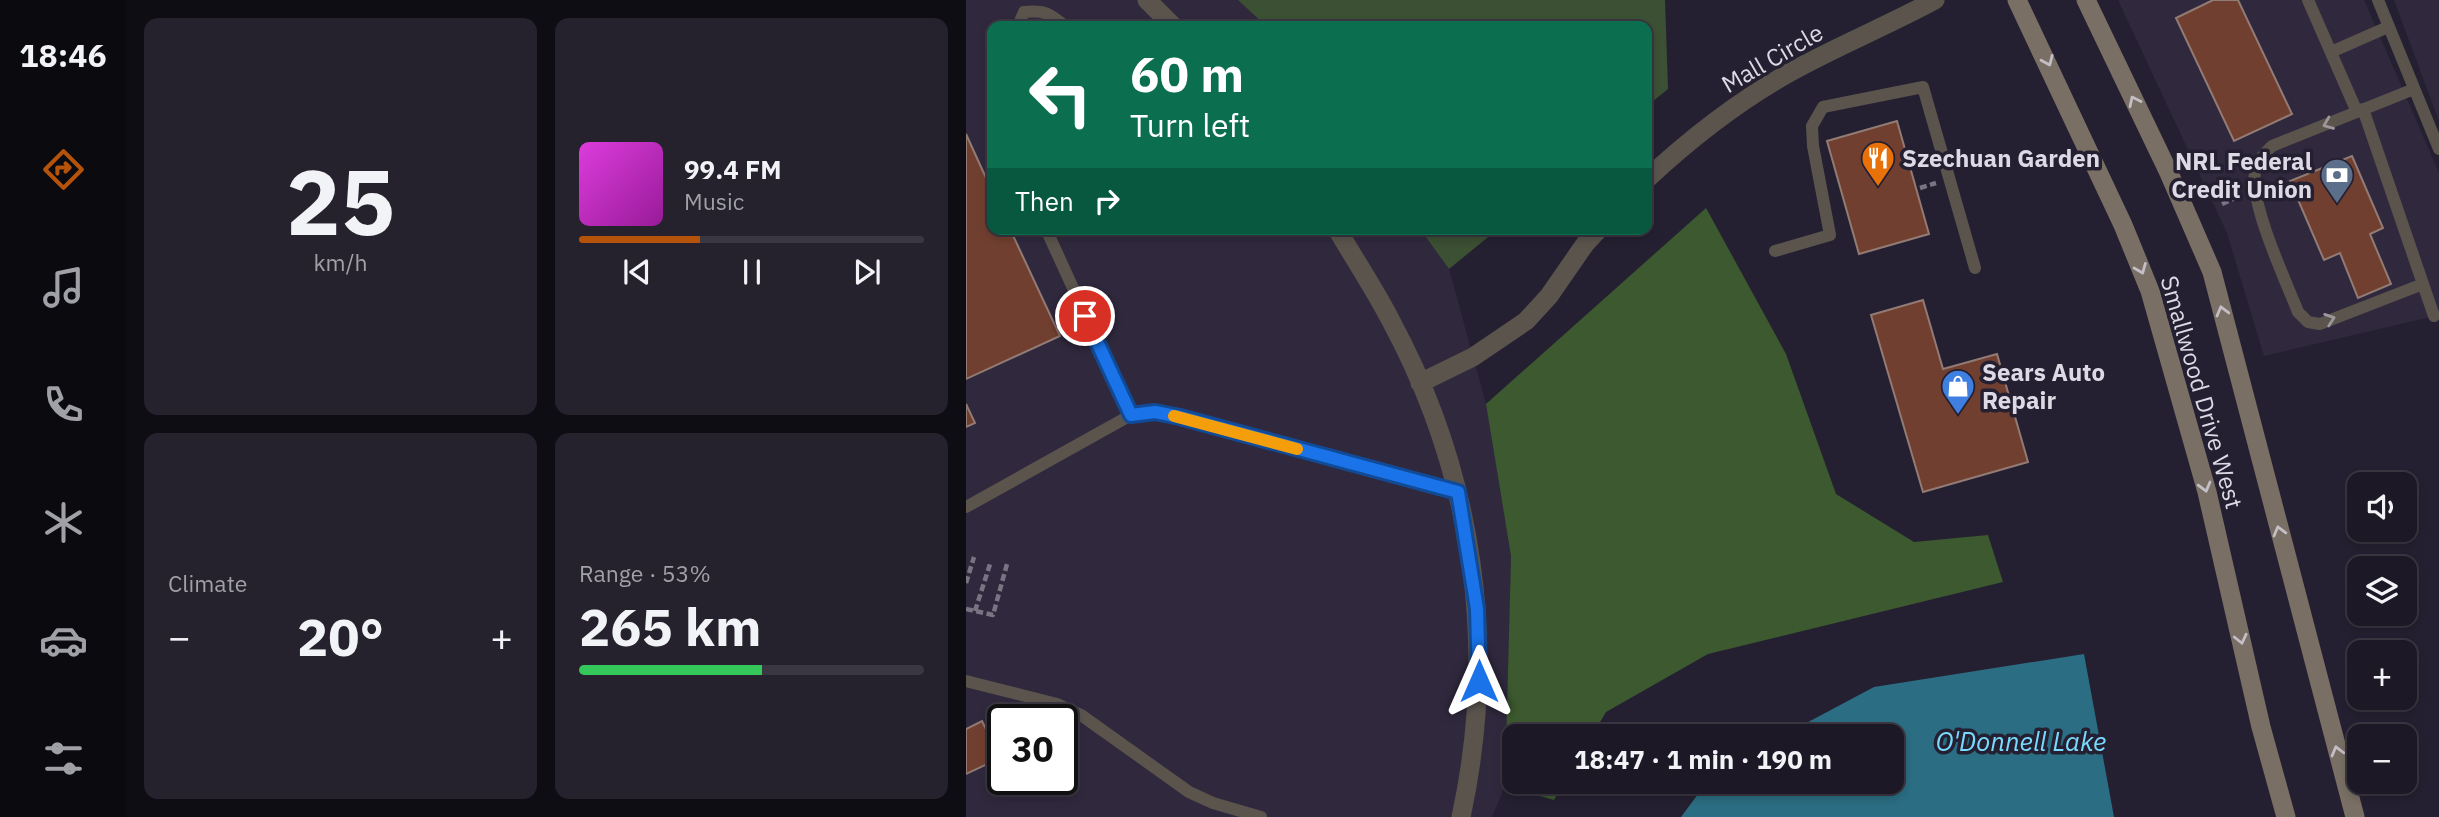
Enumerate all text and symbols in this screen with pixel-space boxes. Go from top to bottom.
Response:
street label: Mall Circle [1715,16,1829,100]
text: 18:46 [19,34,107,76]
text: 60 m [1130,42,1244,105]
icon: left [1015,49,1106,140]
one-way arrow [2040,54,2054,66]
one-way arrow [2129,96,2143,108]
text: Turn left [1130,104,1250,146]
one-way arrow [2322,115,2334,129]
restaurant icon: Szechuan Garden [1859,139,1897,188]
text: 25 [286,142,395,260]
place label: Szechuan Garden [1902,142,2100,174]
icon: directions [39,145,88,194]
place label: NRL Federal Credit Union [2171,145,2312,205]
text: 99.4 FM [684,152,782,186]
bank icon: NRL Federal Credit Union [2318,156,2356,205]
icon: right [1088,182,1126,220]
text: Then [1015,184,1074,218]
text: Music [684,186,744,216]
text: km/h [313,247,368,277]
icon: previous [618,253,656,291]
icon: pause [733,253,771,291]
icon: next [848,253,886,291]
one-way arrow [2132,262,2146,274]
icon: music [39,263,88,312]
street label: Smallwood Drive West [2153,272,2251,512]
pin [1055,286,1115,346]
icon: arrive [1066,297,1104,335]
one-way arrow [2216,305,2230,317]
one-way arrow [2323,313,2335,327]
place label: Sears Auto Repair [1982,356,2105,416]
shop icon: Sears Auto Repair [1939,367,1977,416]
icon: phone [39,380,88,429]
map controls [2347,472,2417,794]
button: sound [2347,472,2417,542]
one-way arrow [2197,480,2212,492]
icon: climate [39,498,88,547]
one-way arrow [2273,525,2287,537]
button: layers [2347,556,2417,626]
text: Range · 53% [579,558,711,588]
text: Climate [168,568,247,598]
text: 265 km [579,593,761,660]
text: 20° [297,603,384,670]
text: − [168,612,191,661]
text: + [490,612,513,661]
icon: car [39,616,88,665]
one-way arrow [2233,633,2247,645]
button: + [2347,640,2417,710]
position arrow [1442,644,1516,718]
speed limit sign: 30 [987,704,1078,795]
water label: O'Donnell Lake [1936,724,2106,758]
button: − [2347,724,2417,794]
icon: filters [39,734,88,783]
text: 18:47 · 1 min · 190 m [1574,742,1832,776]
one-way arrow [2331,745,2345,757]

